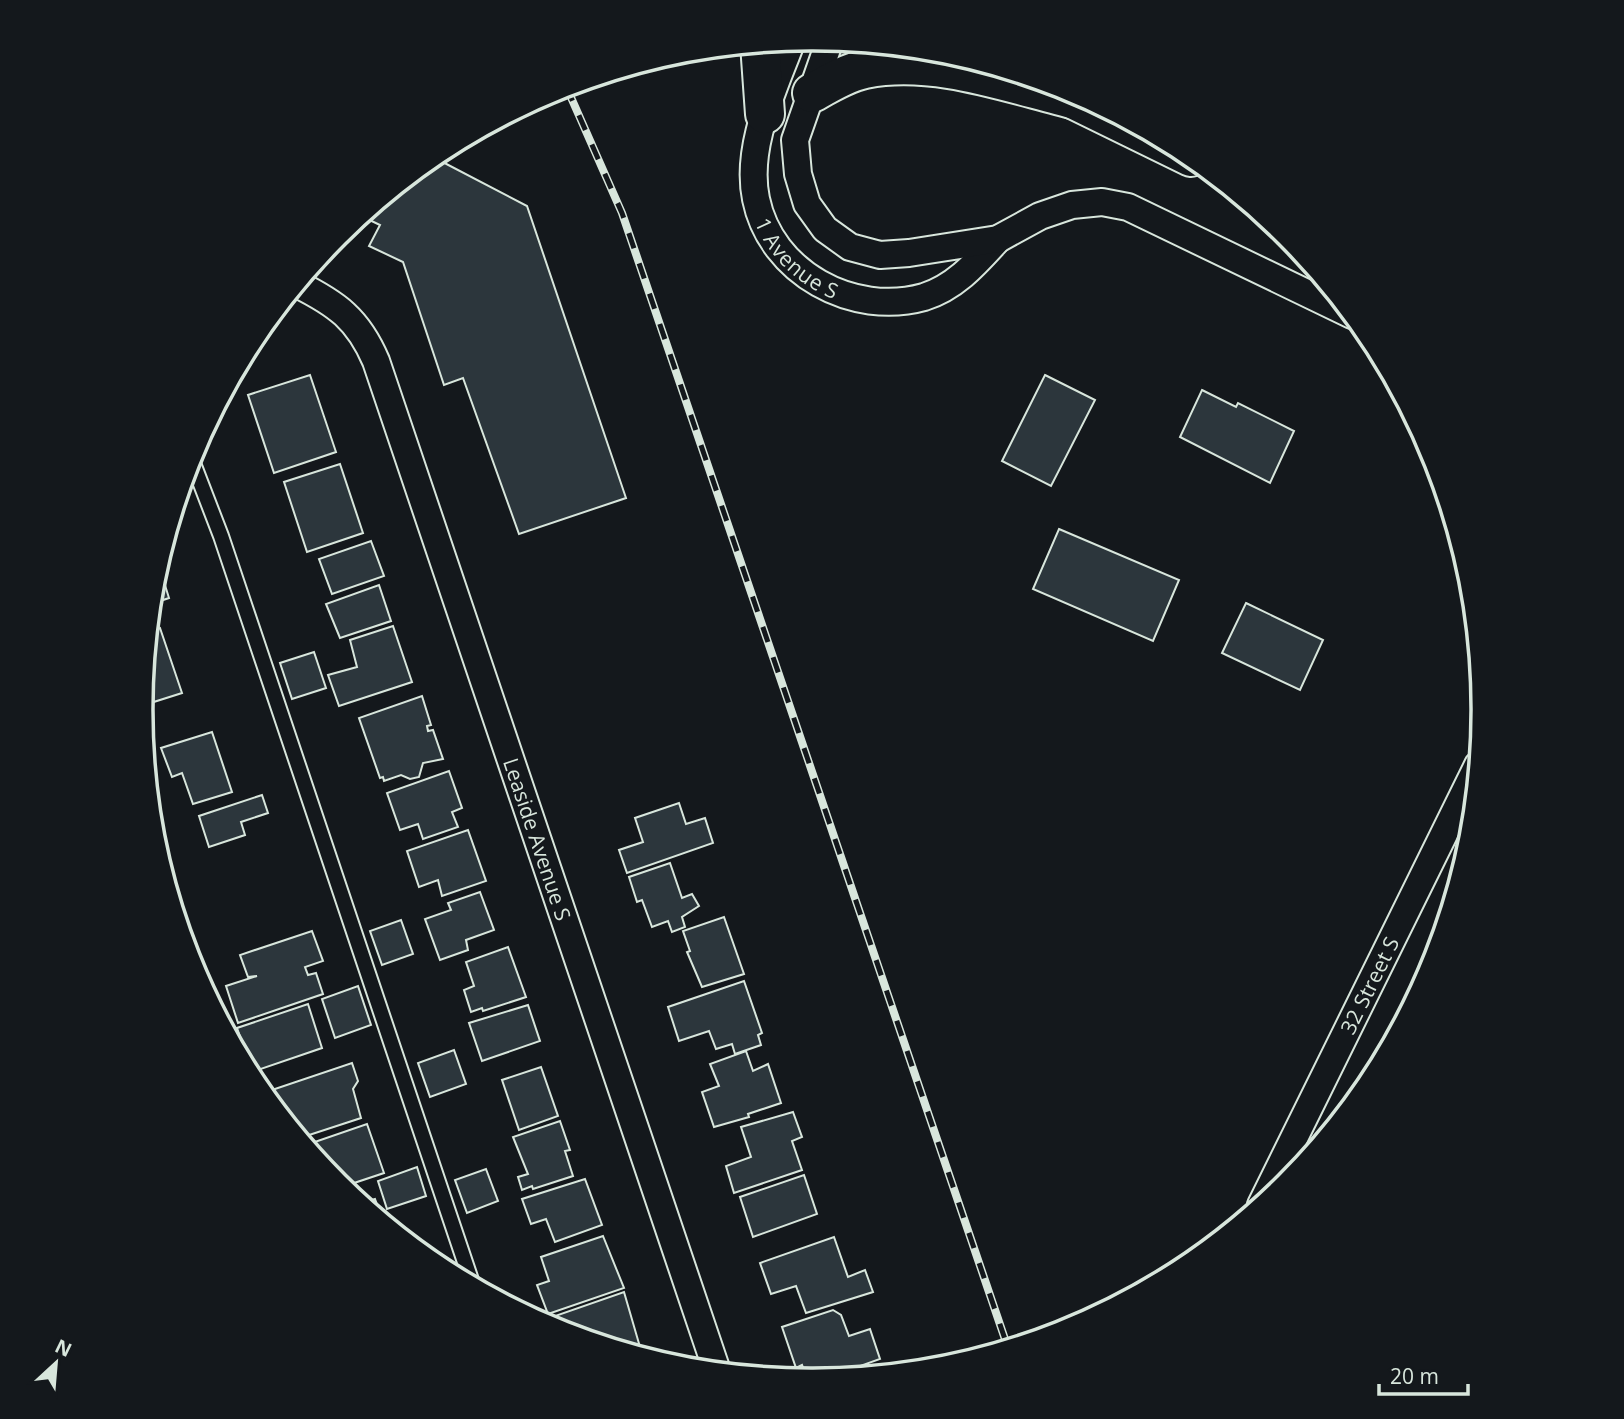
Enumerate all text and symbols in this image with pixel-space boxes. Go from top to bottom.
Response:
street label: 1 Avenue S [749,213,843,305]
street label: Leaside Avenue S [497,754,578,924]
street label: 32 Street S [1334,932,1405,1039]
north arrow [21,1328,91,1398]
text: N [51,1333,76,1363]
scale bar [1379,1352,1468,1396]
text: 20 m [1390,1362,1439,1390]

